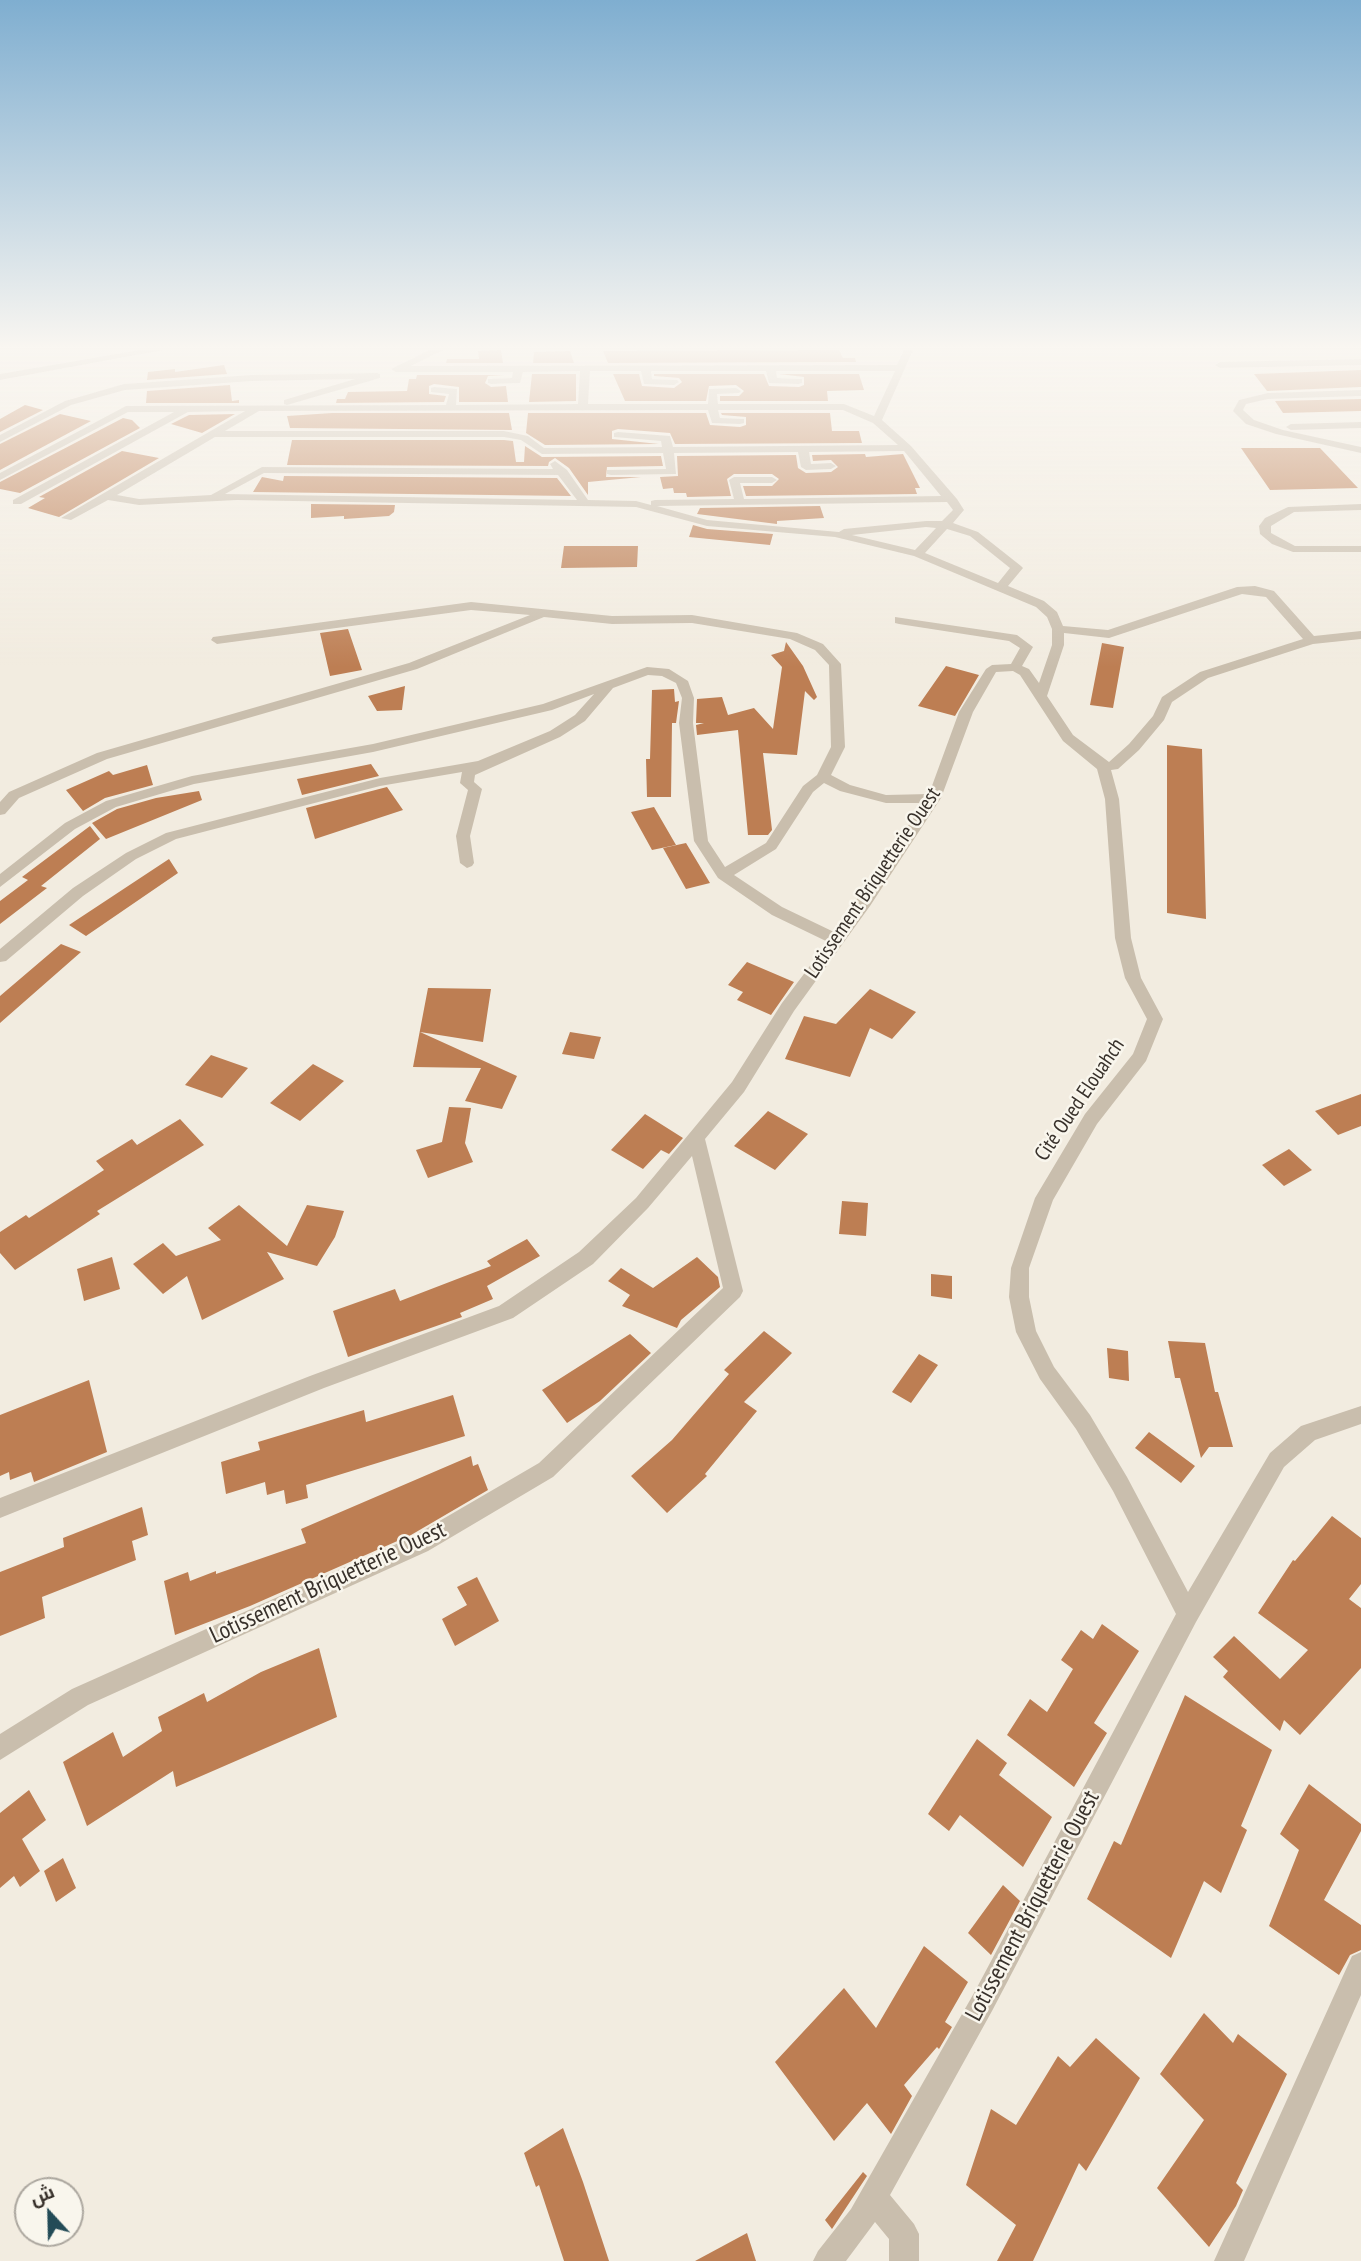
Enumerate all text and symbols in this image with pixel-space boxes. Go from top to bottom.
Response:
street label: Lotissement Briquetterie Ouest [800,783,946,983]
street label: Cité Oued Elouahch [1030,1034,1130,1166]
street label: Lotissement Briquetterie Ouest [206,1516,450,1650]
street label: Lotissement Briquetterie Ouest [960,1786,1106,2026]
north arrow [14,2177,84,2247]
text: ش [26,2179,58,2210]

